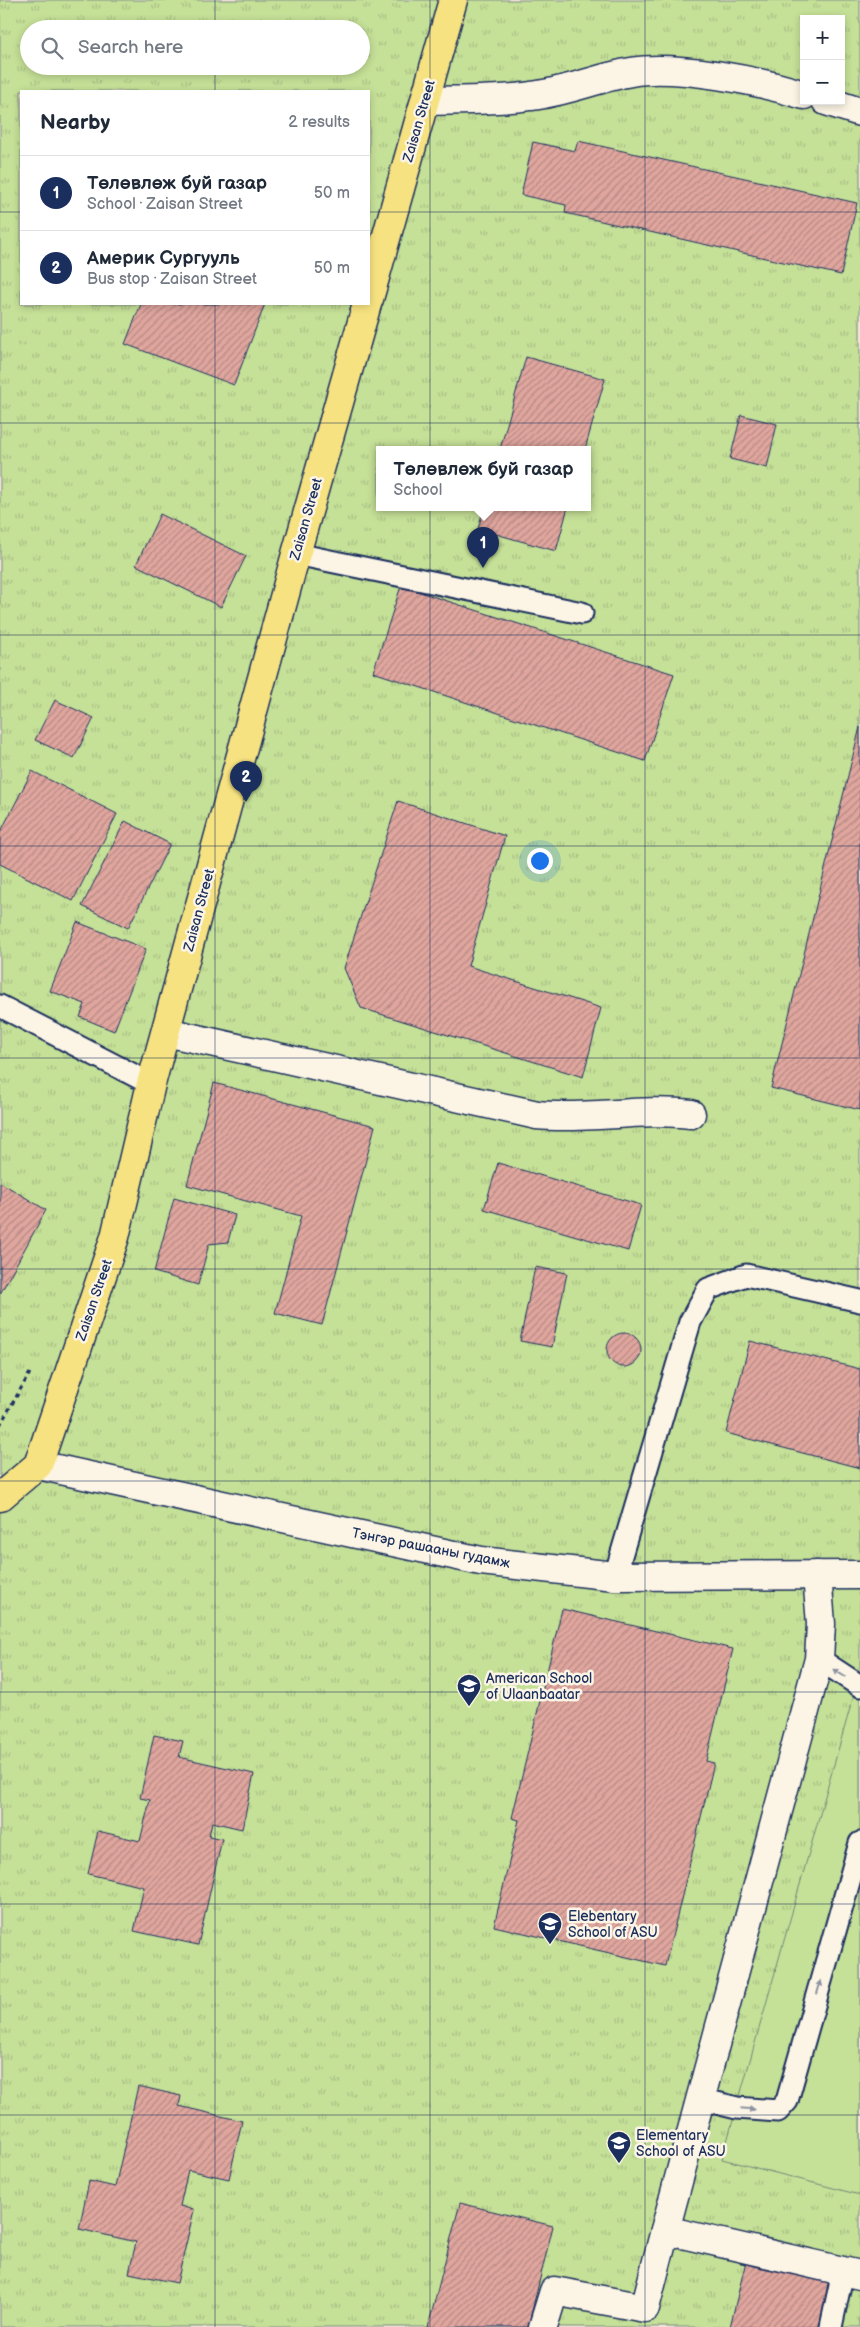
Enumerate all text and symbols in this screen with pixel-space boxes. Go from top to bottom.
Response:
map controls [800,15,845,105]
button: + [800,15,845,60]
search box [20,20,370,75]
icon: search [38,34,66,62]
text: Search here [78,36,183,59]
button: − [800,60,845,105]
street label: Zaisan Street [399,77,439,165]
text: Nearby [40,110,110,135]
text: 2 results [288,113,350,132]
text: Төлөвлөж буй газар [87,172,267,195]
text: 1 [53,184,59,203]
text: 50 m [314,184,350,203]
text: School · Zaisan Street [87,195,243,214]
text: Америк Cургууль [87,247,240,270]
text: 2 [51,259,61,278]
text: 50 m [314,259,350,278]
text: Bus stop · Zaisan Street [87,270,257,289]
popup [376,446,591,511]
text: Төлөвлөж буй газар [393,458,574,481]
street label: Zaisan Street [286,475,326,563]
text: School [393,481,442,500]
pin: 1 [467,527,499,568]
pin: 2 [230,761,262,802]
your location [527,848,553,874]
street label: Zaisan Street [180,866,218,954]
street label: Zaisan Street [72,1257,116,1344]
street label: Тэнгэр рашааны гудамж [351,1524,512,1572]
one-way arrow [832,1669,846,1678]
place label: American School of Ulaanbaatar [486,1670,592,1703]
school or university icon: American School of Ulaanbaatar [456,1673,482,1707]
place label: Elebentary School of ASU [568,1908,658,1941]
school or university icon: Elebentary School of ASU [537,1911,563,1945]
one-way arrow [815,1980,823,1995]
one-way arrow [740,2105,756,2113]
place label: Elementary School of ASU [636,2127,726,2160]
school or university icon: Elementary School of ASU [606,2130,632,2164]

